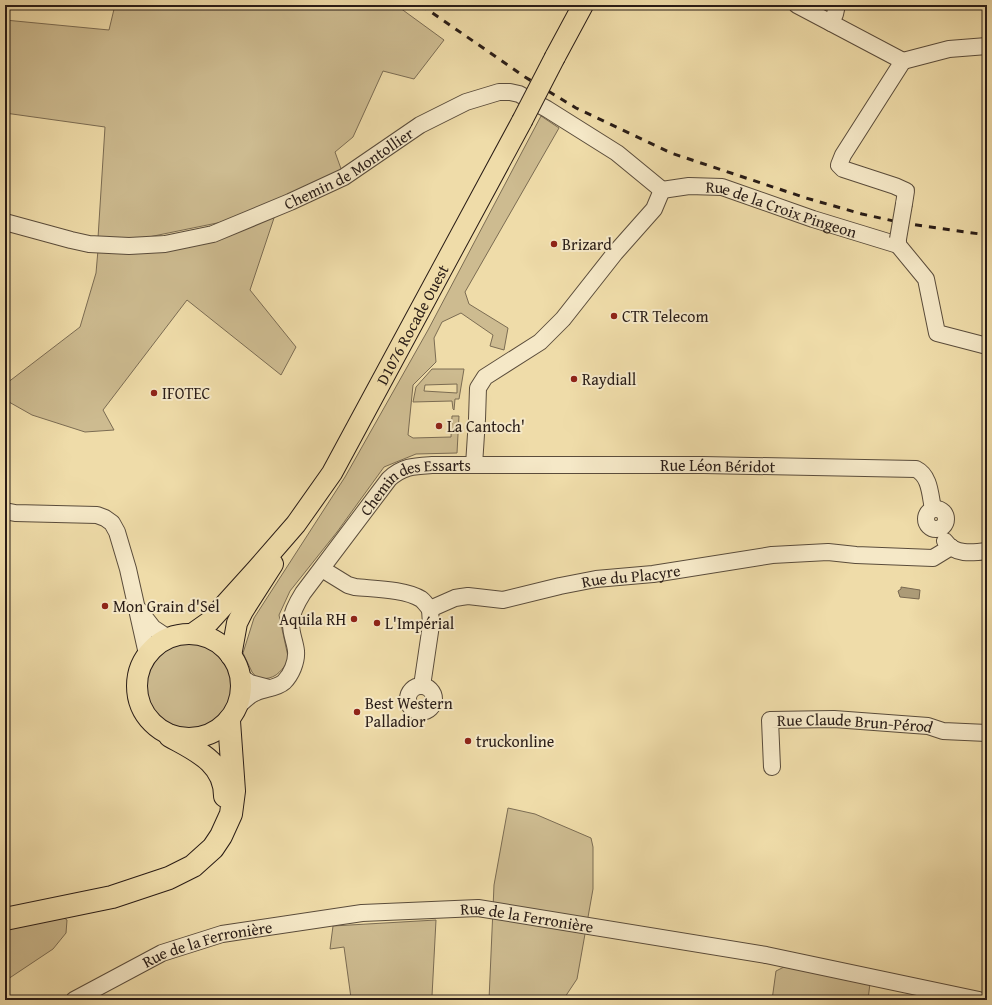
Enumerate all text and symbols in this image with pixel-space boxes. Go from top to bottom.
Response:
street label: Chemin de Montollier [280,121,418,215]
street label: Rue de la Croix Pingeon [705,175,860,244]
place label: Brizard [562,232,612,256]
marker: Brizard [549,239,559,249]
street label: D1076 Rocade Ouest [370,260,455,389]
place label: CTR Telecom [622,304,709,328]
marker: CTR Telecom [609,311,619,321]
place label: Raydiall [582,367,637,391]
marker: Raydiall [569,374,579,384]
place label: IFOTEC [162,381,211,405]
marker: IFOTEC [149,388,159,398]
place label: La Cantoch' [447,414,525,438]
marker: La Cantoch' [434,421,444,431]
street label: Chemin des Essarts [354,453,471,521]
street label: Rue Léon Béridot [660,453,776,478]
street label: Rue du Placyre [579,558,682,594]
place label: Mon Grain d'Sel [113,594,220,618]
marker: Mon Grain d'Sel [100,601,110,611]
place label: Aquila RH [279,607,346,631]
place label: L'Impérial [385,611,455,635]
marker: Aquila RH [349,614,359,624]
marker: L'Impérial [372,618,382,628]
place label: Best Western Palladior [365,691,453,733]
marker: Best Western Palladior [352,707,362,717]
street label: Rue Claude Brun-Pérod [777,707,937,739]
place label: truckonline [476,729,554,753]
marker: truckonline [463,736,473,746]
street label: Rue de la Ferronière [460,896,595,939]
street label: Rue de la Ferronière [138,915,274,974]

